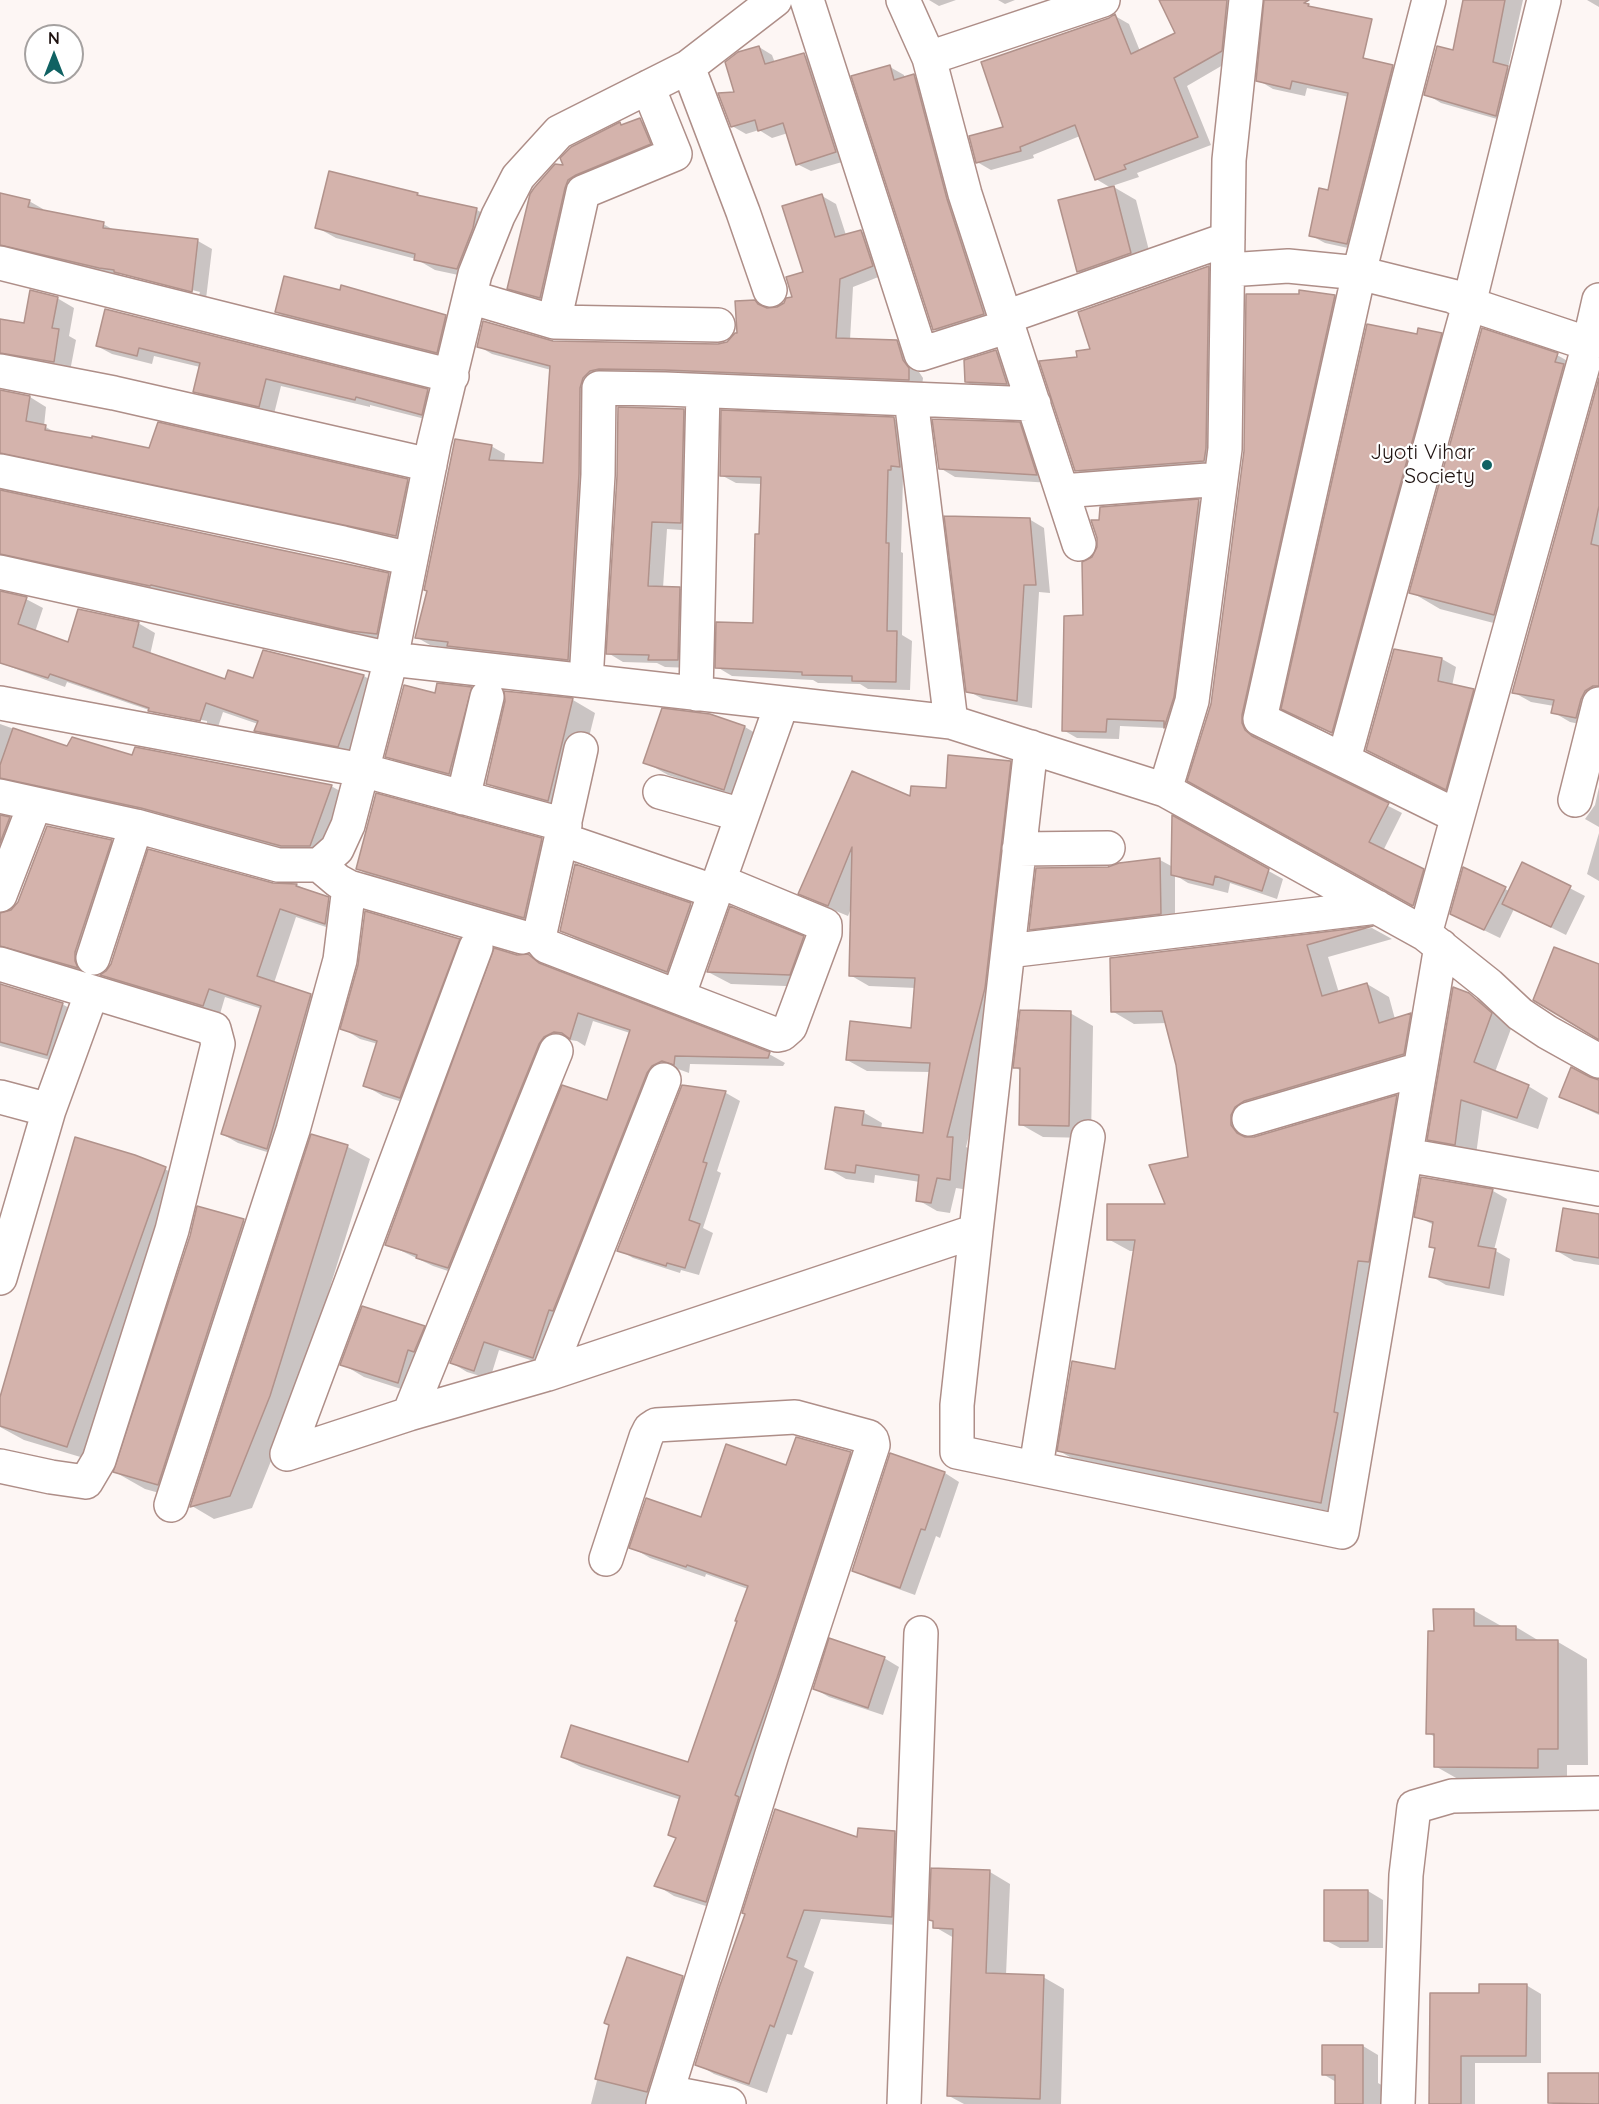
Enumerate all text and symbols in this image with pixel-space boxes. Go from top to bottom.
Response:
north arrow [24,24,84,84]
text: N [48,28,60,48]
place label: Jyoti Vihar Society [1370,440,1475,490]
marker: Jyoti Vihar Society [1480,458,1494,472]

